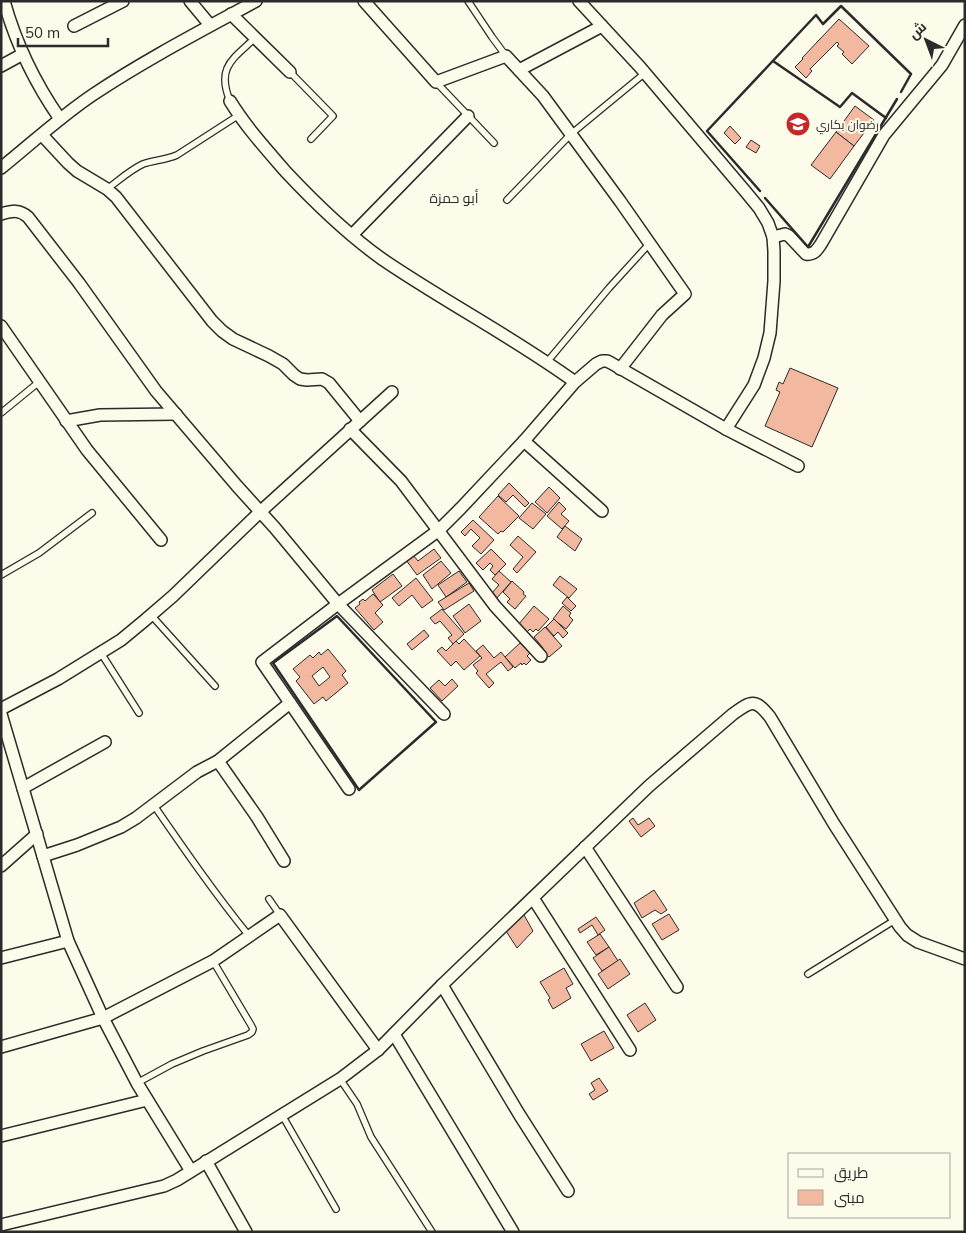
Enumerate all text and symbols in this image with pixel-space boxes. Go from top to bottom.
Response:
scale bar [18,15,108,47]
north arrow [901,15,951,65]
text: ش [905,18,930,43]
text: 50 m [25,23,60,42]
school or university icon: رضوان بكاري [785,111,811,137]
place label: رضوان بكاري [816,117,879,135]
district label: أبو حمزة [430,189,479,207]
legend [788,1153,951,1218]
text: طريق [834,1163,868,1183]
text: مبنى [834,1188,865,1208]

